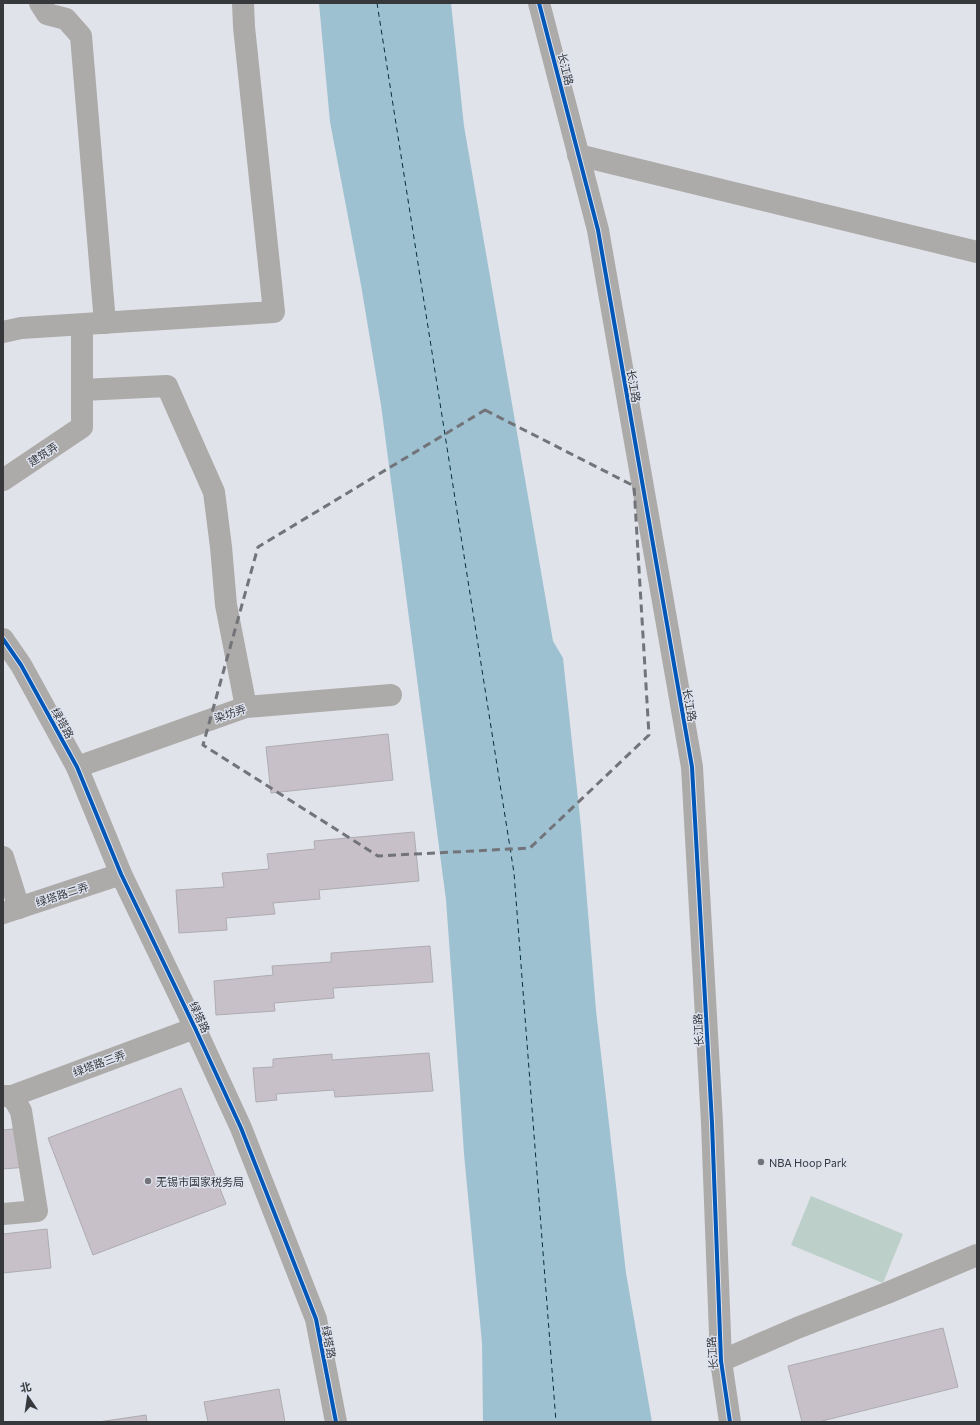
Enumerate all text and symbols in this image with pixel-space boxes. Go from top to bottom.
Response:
street label: 长江路 [556,51,576,87]
street label: 长江路 [625,369,643,403]
street label: 建筑弄 [26,440,60,468]
street label: 长江路 [681,688,699,722]
street label: 染坊弄 [212,702,248,724]
street label: 绿塔路 [49,705,77,741]
street label: 绿塔路二弄 [34,879,90,909]
street label: 绿塔路 [187,999,213,1035]
street label: 长江路 [691,1013,705,1047]
street label: 绿塔路三弄 [71,1047,127,1079]
place label: NBA Hoop Park [769,1156,847,1169]
marker: NBA Hoop Park [756,1157,766,1167]
place label: 无锡市国家税务局 [156,1175,244,1188]
marker: 无锡市国家税务局 [143,1176,153,1186]
street label: 绿塔路 [319,1325,339,1359]
street label: 长江路 [704,1336,720,1370]
north arrow [8,1377,48,1417]
text: 北 [19,1379,32,1394]

